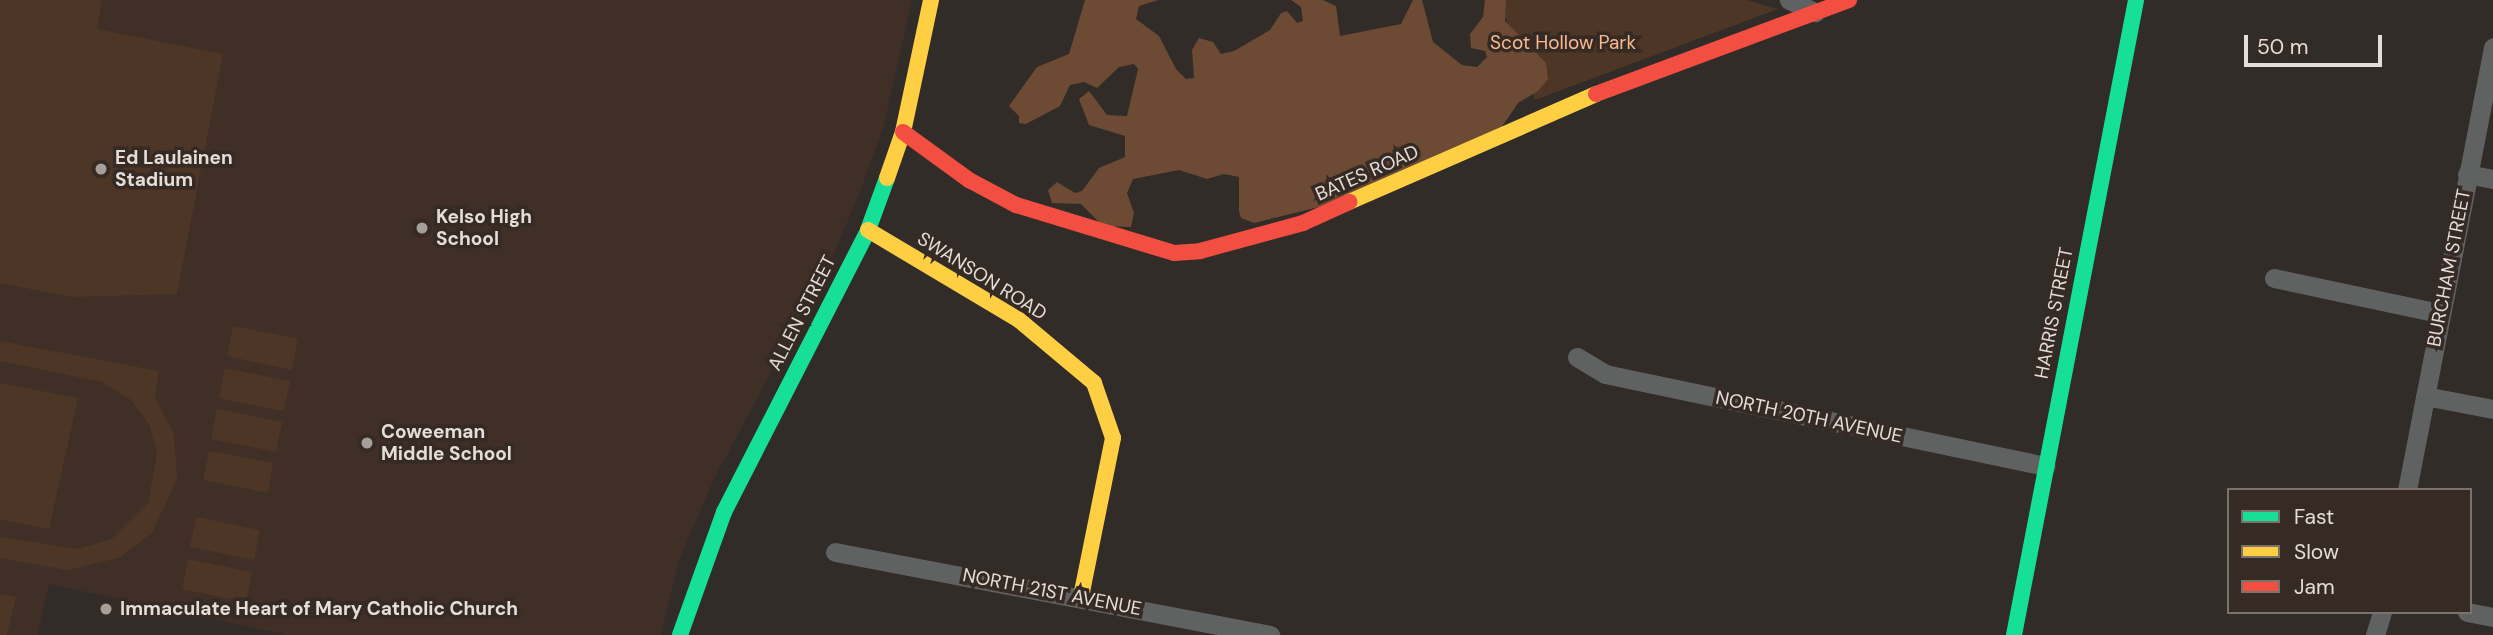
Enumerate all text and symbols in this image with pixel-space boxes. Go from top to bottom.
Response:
scale bar [2248,21,2386,65]
park label: Scot Hollow Park [1490,32,1636,54]
text: 50 m [2257,33,2308,61]
street label: BATES ROAD [1312,140,1422,206]
place label: Ed Laulainen Stadium [115,147,233,191]
marker: Ed Laulainen Stadium [93,161,109,177]
street label: BURCHAM STREET [2423,187,2475,349]
place label: Kelso High School [436,206,532,250]
marker: Kelso High School [414,220,430,236]
street label: SWANSON ROAD [913,227,1051,325]
street label: HARRIS STREET [2030,245,2078,381]
street label: ALLEN STREET [763,252,841,374]
street label: NORTH 20TH AVENUE [1714,386,1904,448]
place label: Coweeman Middle School [381,421,512,465]
marker: Coweeman Middle School [359,435,375,451]
legend [2227,488,2472,614]
text: Fast [2294,503,2334,531]
text: Slow [2294,538,2339,566]
street label: NORTH 21ST AVENUE [961,563,1143,621]
text: Jam [2294,573,2335,601]
place label: Immaculate Heart of Mary Catholic Church [120,598,518,620]
marker: Immaculate Heart of Mary Catholic Church [98,601,114,617]

